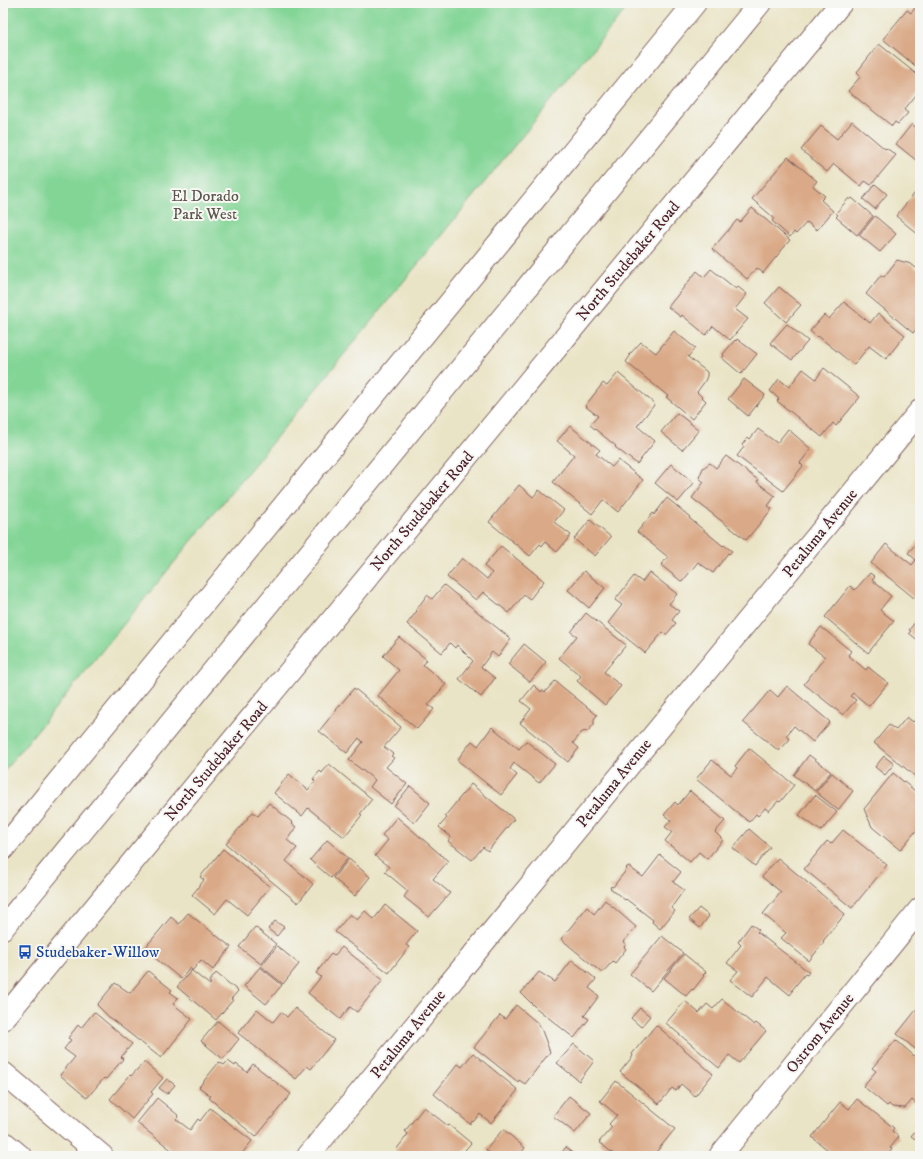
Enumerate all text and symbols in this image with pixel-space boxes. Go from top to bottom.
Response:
park label: El Dorado Park West [171,186,239,224]
street label: North Studebaker Road [572,197,684,325]
street label: North Studebaker Road [366,447,478,575]
street label: Petaluma Avenue [778,484,862,581]
street label: North Studebaker Road [160,697,272,825]
street label: Petaluma Avenue [572,734,656,831]
place label: Studebaker-Willow [36,942,160,962]
bus stop icon: Studebaker-Willow [17,944,33,960]
street label: Petaluma Avenue [366,985,450,1082]
street label: Ostrom Avenue [782,989,859,1077]

